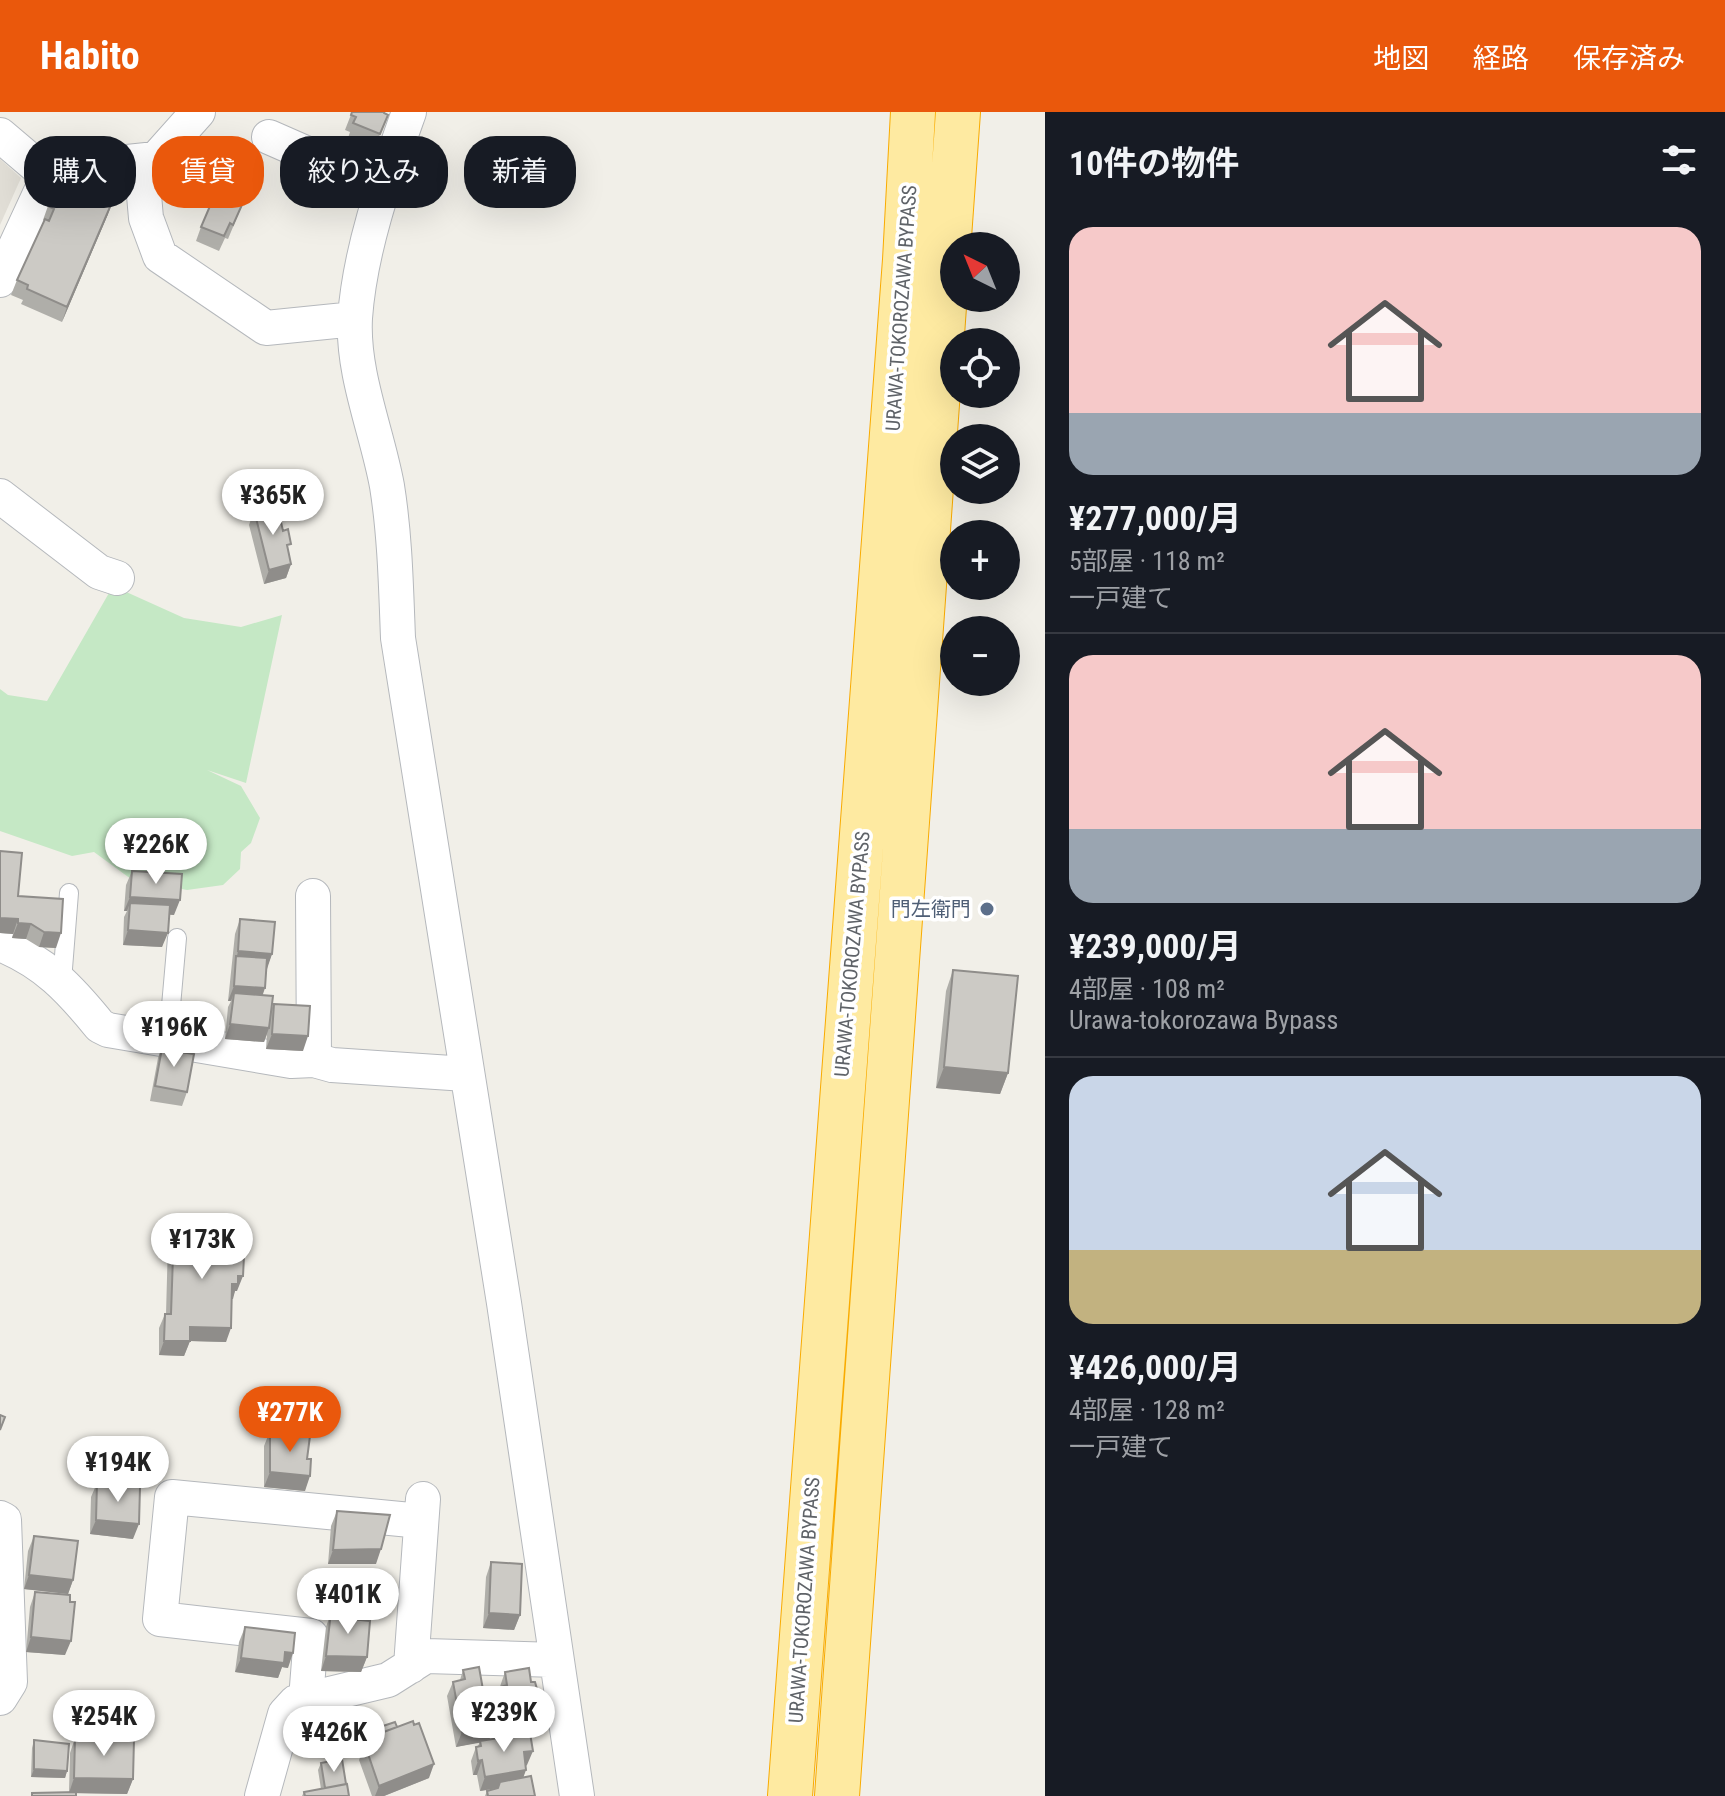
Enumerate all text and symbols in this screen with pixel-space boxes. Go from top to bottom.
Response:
text: Habito [40,34,140,78]
text: 地図 [1373,42,1429,75]
text: 経路 [1473,42,1529,75]
text: 保存済み [1573,42,1685,75]
chip: 購入 [24,136,136,208]
chip: 賃貸 [152,136,264,208]
chip: 絞り込み [280,136,448,208]
chip: 新着 [464,136,576,208]
icon: filters [1657,138,1701,182]
text: 10件の物件 [1069,143,1239,183]
street label: URAWA-TOKOROZAWA BYPASS [880,184,922,432]
north arrow [940,232,1020,312]
map controls [940,232,1020,696]
icon: home [1313,279,1457,423]
button: locate [940,328,1020,408]
button: layers [940,424,1020,504]
pin: ¥365K [217,469,329,537]
text: ¥365K [240,480,306,510]
text: ¥277,000/月 [1069,498,1242,538]
button: + [940,520,1020,600]
text: 5部屋 · 118 m² [1069,546,1225,576]
text: 一戸建て [1069,583,1173,613]
button: − [940,616,1020,696]
icon: home [1313,707,1457,851]
pin: ¥226K [100,818,212,886]
text: ¥226K [123,829,189,859]
street label: URAWA-TOKOROZAWA BYPASS [829,830,875,1078]
place label: 門左衛門 [891,897,971,921]
marker: 門左衛門 [978,900,996,918]
text: ¥239,000/月 [1069,926,1242,966]
text: 4部屋 · 108 m² [1069,974,1225,1004]
pin: ¥196K [118,1001,230,1069]
text: Urawa-tokorozawa Bypass [1069,1005,1338,1035]
text: ¥196K [141,1012,207,1042]
icon: home [1313,1128,1457,1272]
pin: ¥173K [146,1213,258,1281]
text: ¥173K [169,1224,235,1254]
text: ¥426,000/月 [1069,1347,1242,1387]
pin: ¥277K [234,1386,346,1454]
text: 4部屋 · 128 m² [1069,1395,1225,1425]
text: ¥277K [257,1397,323,1427]
text: 一戸建て [1069,1432,1173,1462]
pin: ¥194K [62,1436,174,1504]
text: ¥194K [85,1447,151,1477]
street label: URAWA-TOKOROZAWA BYPASS [783,1476,825,1724]
pin: ¥401K [292,1568,404,1636]
text: ¥401K [315,1579,381,1609]
pin: ¥239K [448,1686,560,1754]
pin: ¥254K [48,1690,160,1758]
text: ¥239K [471,1697,537,1727]
text: ¥254K [71,1701,137,1731]
pin: ¥426K [278,1706,390,1774]
text: ¥426K [301,1717,367,1747]

